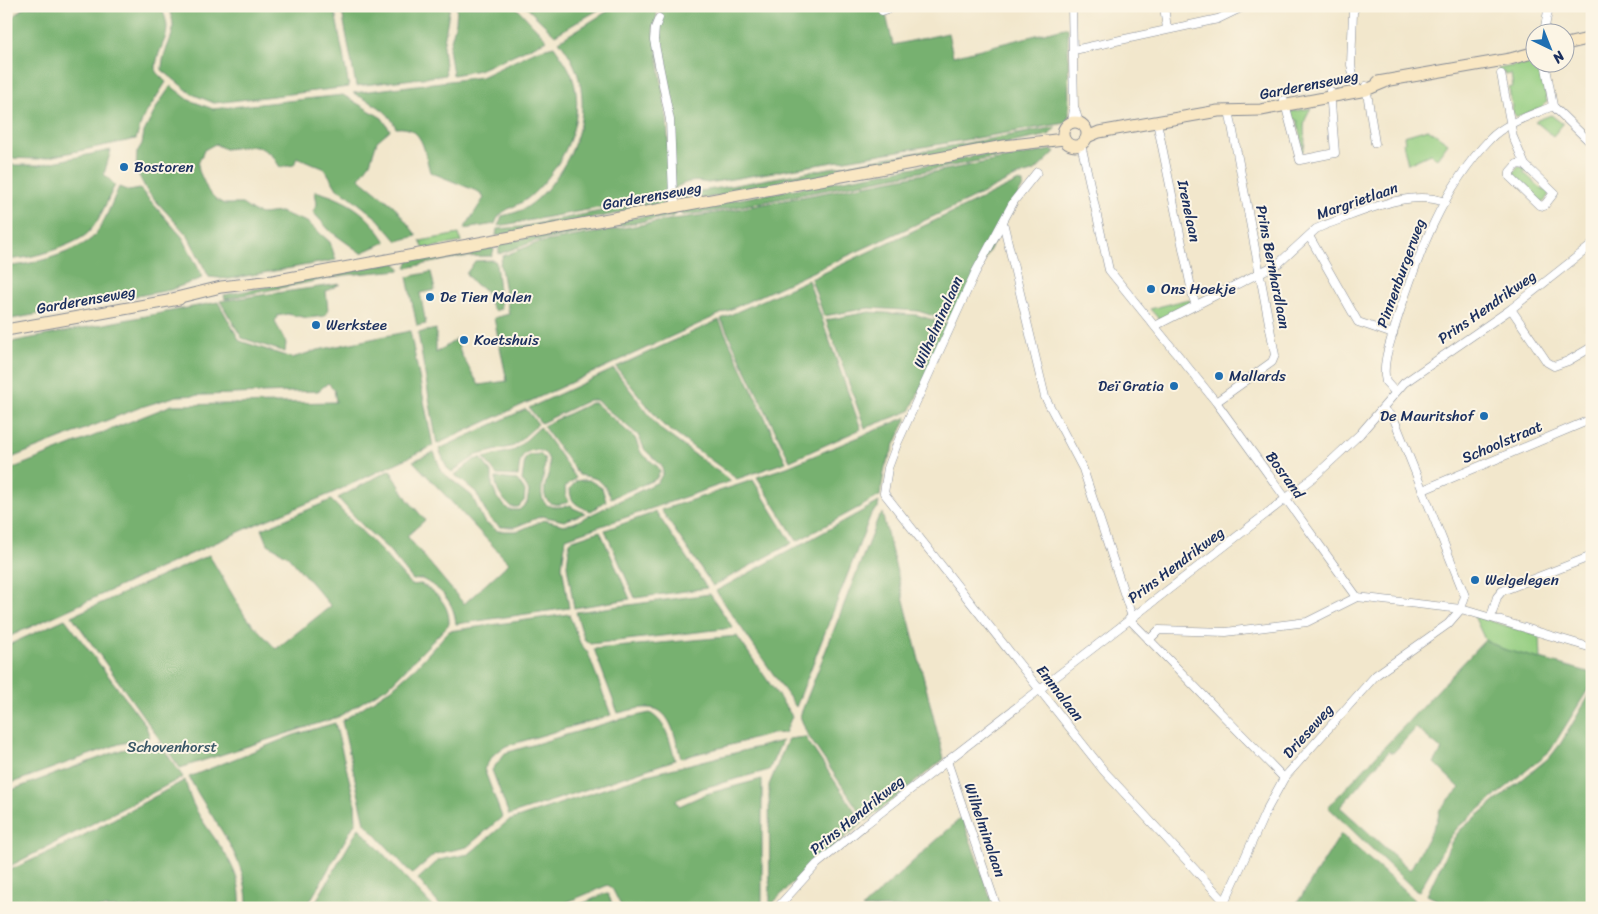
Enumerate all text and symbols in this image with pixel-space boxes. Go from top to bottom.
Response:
north arrow [1526,22,1576,72]
text: N [1546,44,1571,70]
street label: Garderenseweg [1257,63,1361,107]
place label: Bostoren [134,154,194,180]
marker: Bostoren [118,161,130,173]
street label: Garderenseweg [600,174,704,218]
street label: Margrietlaan [1313,175,1401,227]
street label: Irenelaan [1170,176,1208,245]
street label: Prins Bernhardlaan [1248,203,1298,331]
street label: Pinnenburgerweg [1369,215,1433,331]
street label: Prins Hendrikweg [1432,263,1542,351]
street label: Wilhelminalaan [906,272,970,372]
place label: Ons Hoekje [1161,276,1236,302]
street label: Garderenseweg [34,278,138,322]
marker: Ons Hoekje [1145,283,1157,295]
place label: De Tien Malen [440,284,532,310]
marker: De Tien Malen [424,291,436,303]
place label: Werkstee [326,312,387,338]
marker: Werkstee [310,319,322,331]
place label: Koetshuis [474,327,539,353]
marker: Koetshuis [458,334,470,346]
place label: Mallards [1229,363,1286,389]
marker: Mallards [1213,370,1225,382]
place label: Deï Gratia [1098,373,1164,399]
marker: Deï Gratia [1168,380,1180,392]
place label: De Mauritshof [1380,403,1475,429]
marker: De Mauritshof [1478,410,1490,422]
street label: Schoolstraat [1458,413,1547,471]
street label: Bosrand [1259,446,1312,505]
street label: Prins Hendrikweg [1122,520,1230,610]
place label: Welgelegen [1485,567,1559,593]
marker: Welgelegen [1469,574,1481,586]
street label: Emmalaan [1029,659,1091,727]
street label: Drieseweg [1276,697,1340,765]
park label: Schovenhorst [127,734,217,760]
street label: Prins Hendrikweg [804,768,910,862]
street label: Wilhelminalaan [957,779,1013,881]

